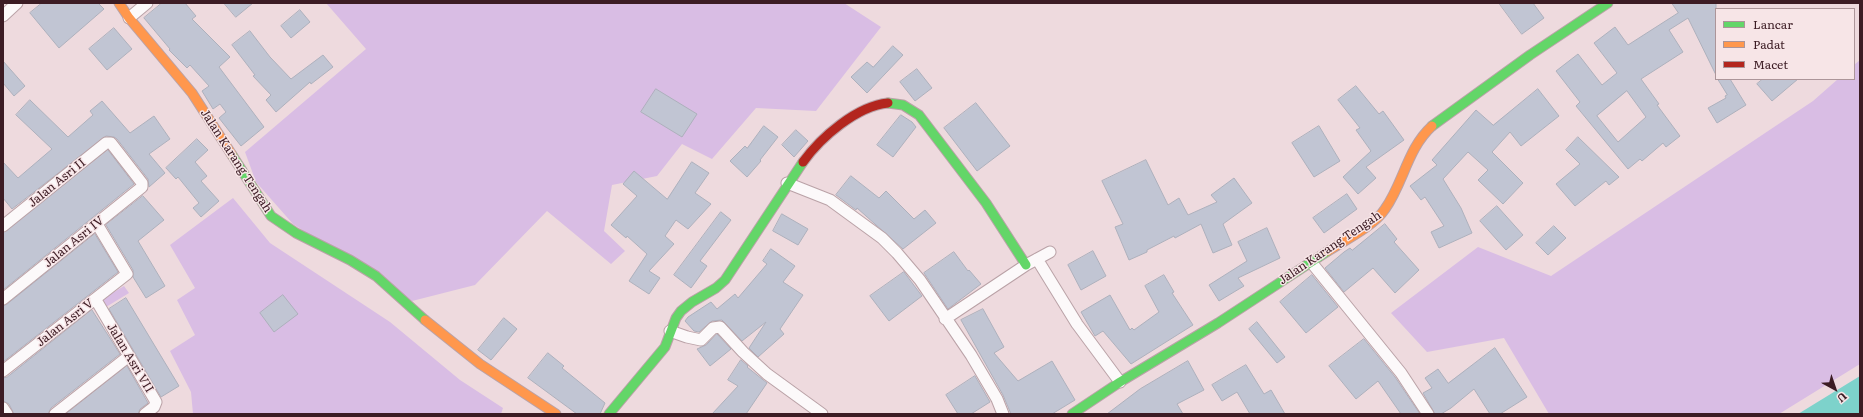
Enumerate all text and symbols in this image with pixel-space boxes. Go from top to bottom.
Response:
legend [1715,8,1855,80]
text: Lancar [1753,15,1793,33]
text: Padat [1753,35,1785,53]
text: Macet [1753,55,1788,73]
street label: Jalan Karang Tengah [197,106,275,216]
street label: Jalan Asri II [25,156,89,210]
street label: Jalan Karang Tengah [1276,208,1384,288]
street label: Jalan Asri IV [41,213,107,271]
street label: Jalan Asri V [34,296,96,350]
street label: Jalan Asri VII [104,321,156,395]
north arrow [1815,369,1855,409]
text: U [1834,389,1851,407]

